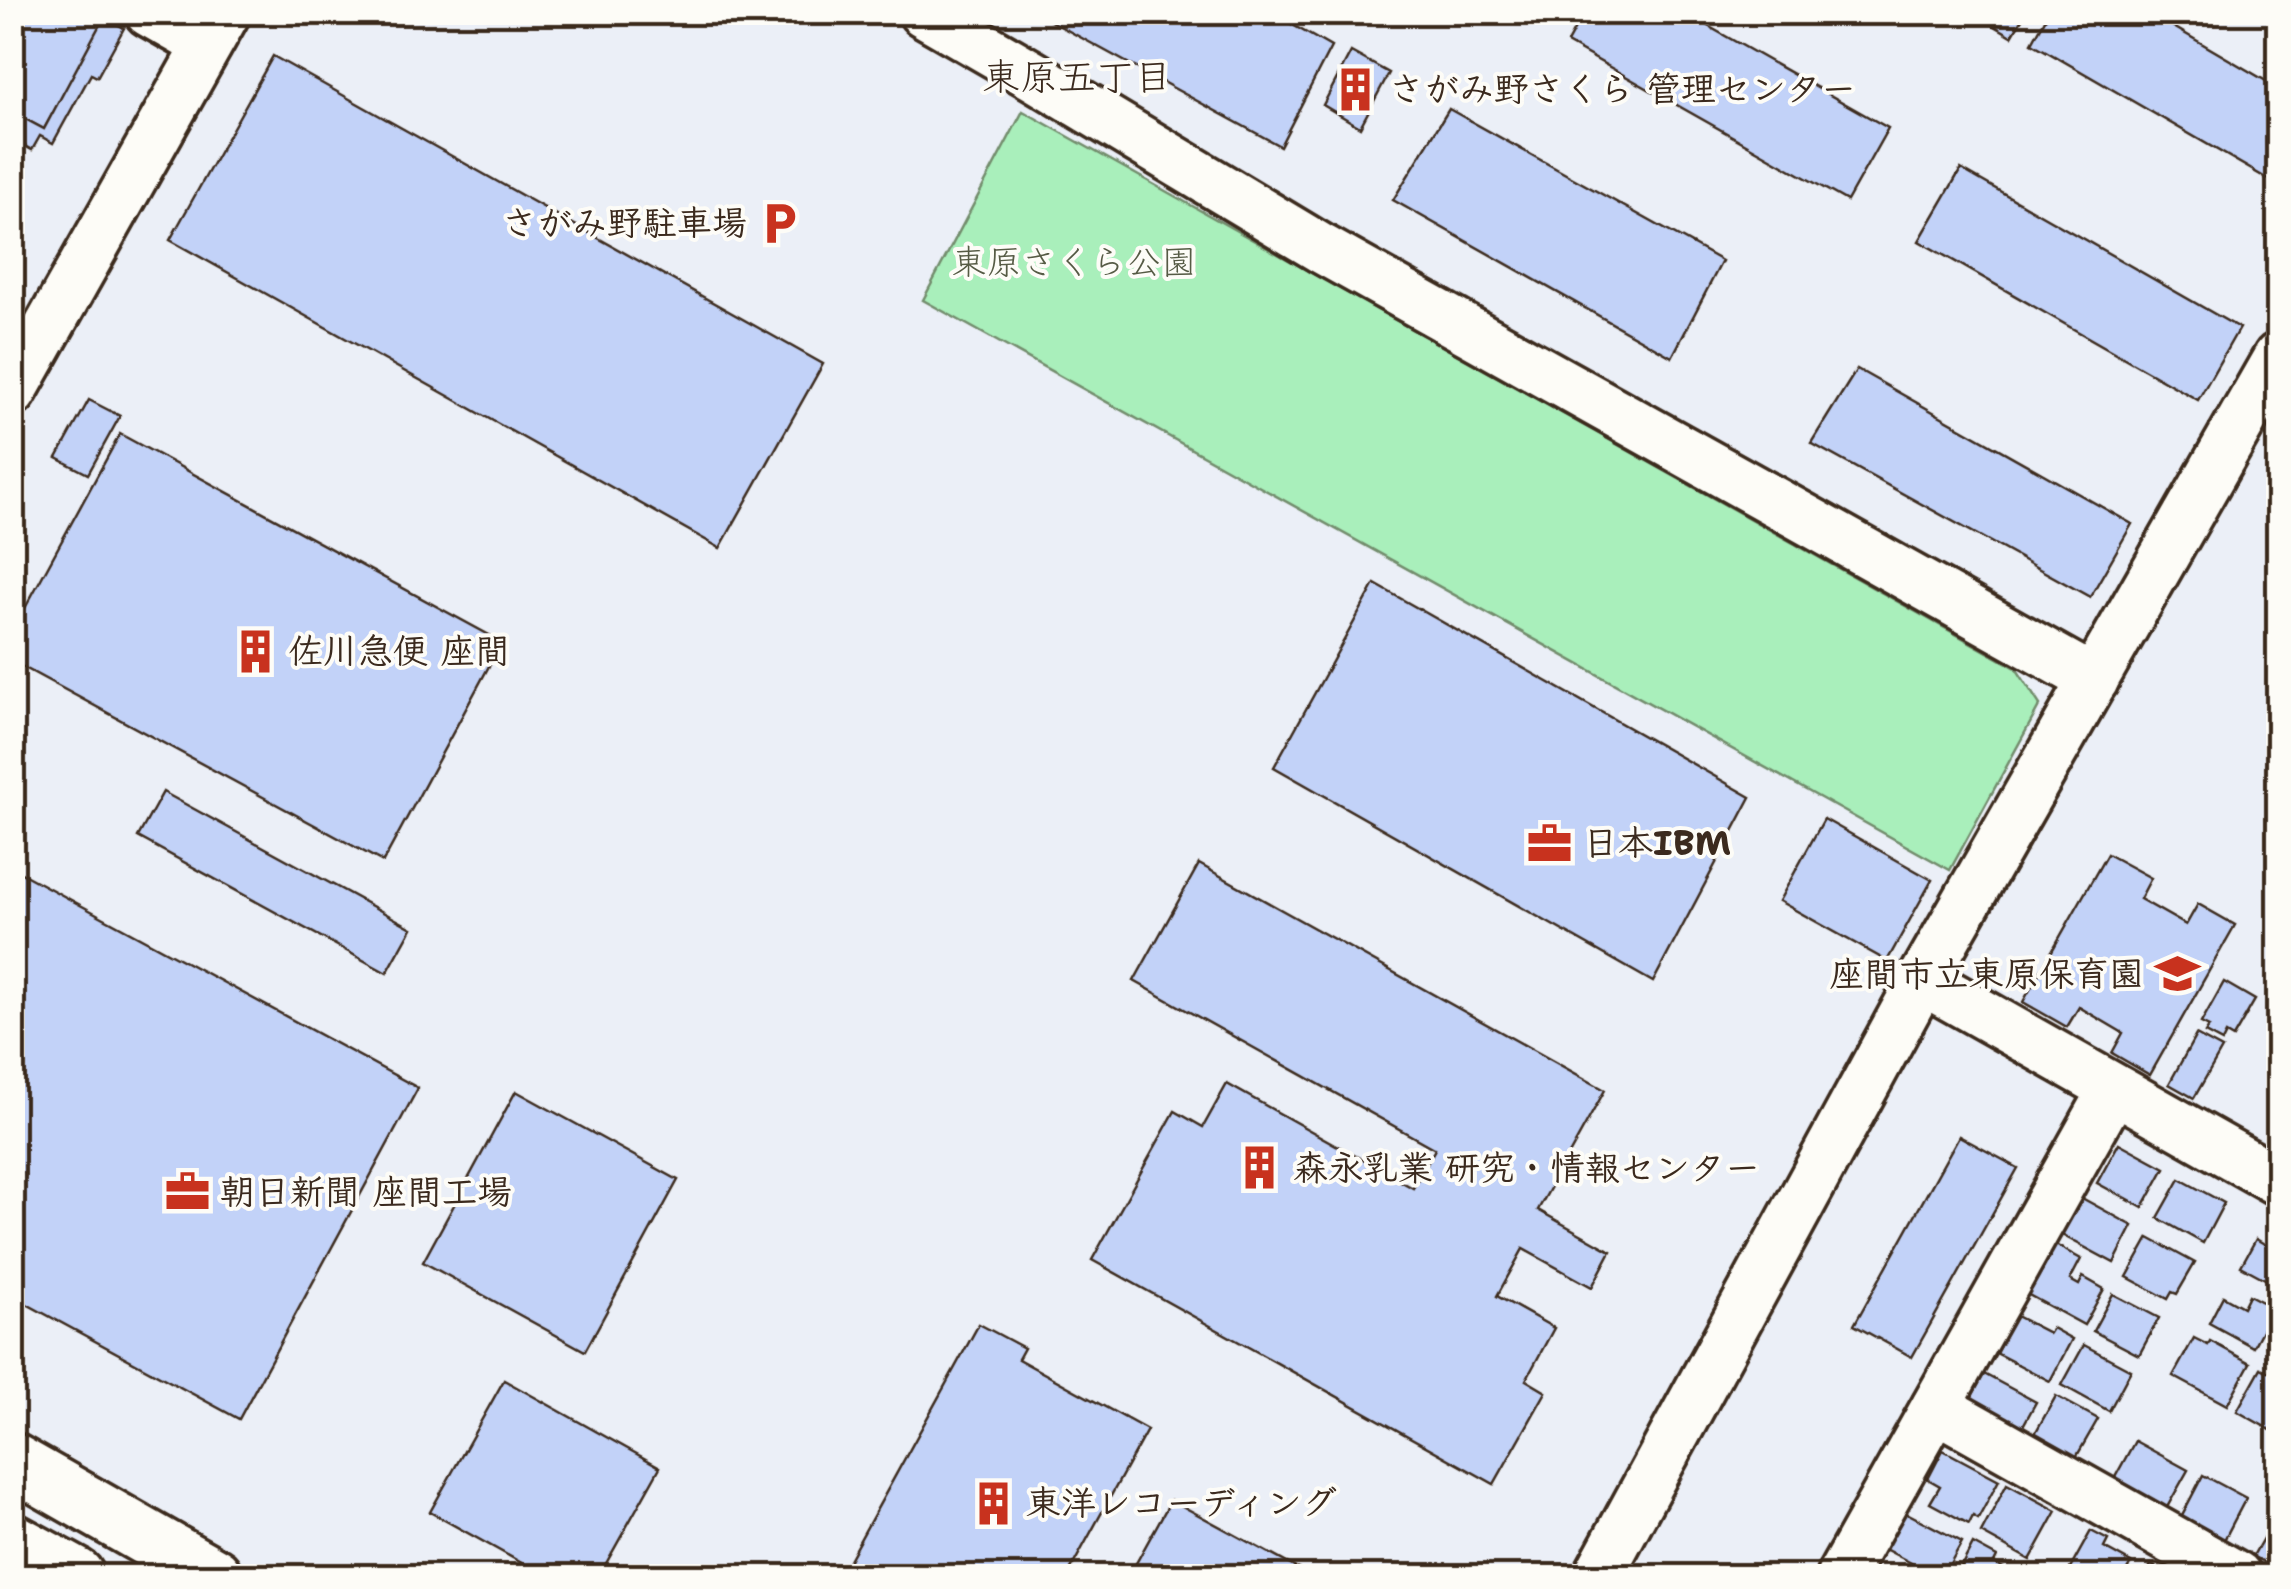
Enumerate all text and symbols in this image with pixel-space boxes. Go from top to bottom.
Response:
district label: 東原五丁目 [982,51,1172,102]
building icon: さがみ野さくら 管理センター [1332,65,1380,113]
place label: さがみ野さくら 管理センター [1389,65,1856,112]
place label: さがみ野駐車場 [502,199,747,246]
parking icon: さがみ野駐車場 [756,199,804,247]
park label: 東原さくら公園 [951,238,1197,285]
building icon: 佐川急便 座間 [231,627,279,675]
place label: 佐川急便 座間 [288,627,510,674]
office icon: 日本IBM [1526,819,1574,867]
place label: 日本IBM [1583,819,1731,866]
place label: 座間市立東原保育園 [1829,950,2144,997]
school or university icon: 座間市立東原保育園 [2153,950,2201,998]
building icon: 森永乳業 研究・情報センター [1236,1144,1284,1192]
place label: 森永乳業 研究・情報センター [1293,1144,1760,1191]
office icon: 朝日新聞 座間工場 [163,1168,211,1216]
place label: 朝日新聞 座間工場 [220,1168,512,1215]
building icon: 東洋レコーディング [969,1479,1017,1527]
place label: 東洋レコーディング [1026,1479,1337,1526]

